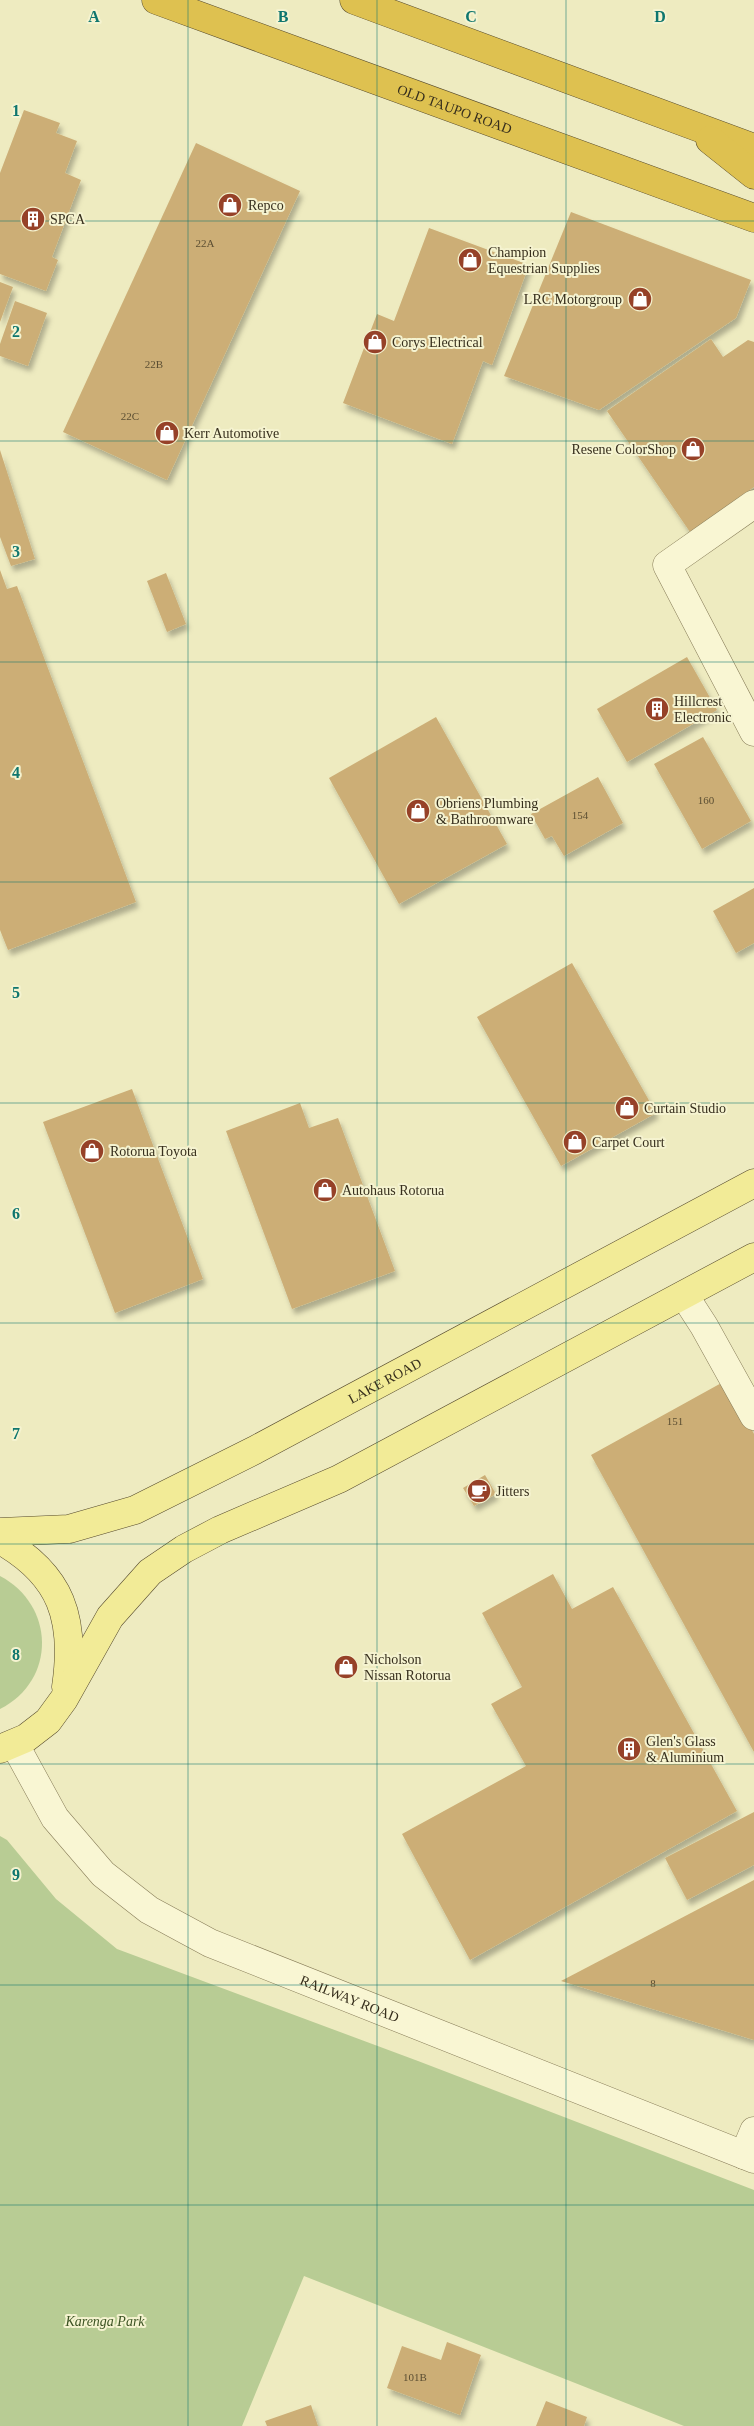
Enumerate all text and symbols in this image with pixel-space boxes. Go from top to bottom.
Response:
text: A [88,8,100,25]
text: B [278,8,289,25]
text: C [465,8,477,25]
text: D [654,8,666,25]
street label: OLD TAUPO ROAD [395,81,514,137]
text: 1 [12,102,20,119]
shop icon: Repco [217,192,243,218]
place label: Repco [248,198,284,213]
building icon: SPCA [20,206,46,232]
place label: SPCA [50,212,86,227]
house number: 22A [196,237,215,249]
place label: Champion Equestrian Supplies [488,245,600,276]
shop icon: Champion Equestrian Supplies [457,247,483,273]
shop icon: LRC Motorgroup [627,286,653,312]
place label: LRC Motorgroup [524,292,622,307]
text: 2 [12,323,20,340]
shop icon: Corys Electrical [362,329,388,355]
place label: Corys Electrical [392,335,483,350]
house number: 22B [145,358,163,370]
house number: 22C [121,410,139,422]
shop icon: Kerr Automotive [154,420,180,446]
place label: Kerr Automotive [184,426,279,441]
shop icon: Resene ColorShop [680,436,706,462]
place label: Resene ColorShop [571,442,676,457]
text: 3 [12,543,20,560]
place label: Hillcrest Electronic [674,694,732,725]
building icon: Hillcrest Electronic [644,696,670,722]
text: 4 [12,764,20,781]
house number: 160 [698,794,715,806]
place label: Obriens Plumbing & Bathroomware [436,796,538,827]
shop icon: Obriens Plumbing & Bathroomware [405,798,431,824]
house number: 154 [572,809,589,821]
text: 5 [12,984,20,1001]
shop icon: Curtain Studio [614,1095,640,1121]
place label: Curtain Studio [644,1101,726,1116]
shop icon: Carpet Court [562,1129,588,1155]
place label: Carpet Court [592,1135,665,1150]
shop icon: Rotorua Toyota [79,1138,105,1164]
place label: Rotorua Toyota [110,1144,198,1159]
shop icon: Autohaus Rotorua [312,1177,338,1203]
place label: Autohaus Rotorua [342,1183,445,1198]
text: 6 [12,1205,20,1222]
street label: LAKE ROAD [346,1355,424,1406]
house number: 151 [667,1415,683,1427]
text: 7 [12,1425,20,1442]
cafe icon: Jitters [466,1478,492,1504]
place label: Jitters [496,1484,529,1499]
text: 8 [12,1646,20,1663]
place label: Nicholson Nissan Rotorua [364,1652,452,1683]
shop icon: Nicholson Nissan Rotorua [333,1654,359,1680]
place label: Glen's Glass & Aluminium [646,1734,724,1765]
building icon: Glen's Glass & Aluminium [616,1736,642,1762]
text: 9 [12,1866,20,1883]
street label: RAILWAY ROAD [298,1972,401,2025]
house number: 8 [650,1977,656,1989]
park label: Karenga Park [64,2314,145,2329]
house number: 101B [403,2371,427,2383]

